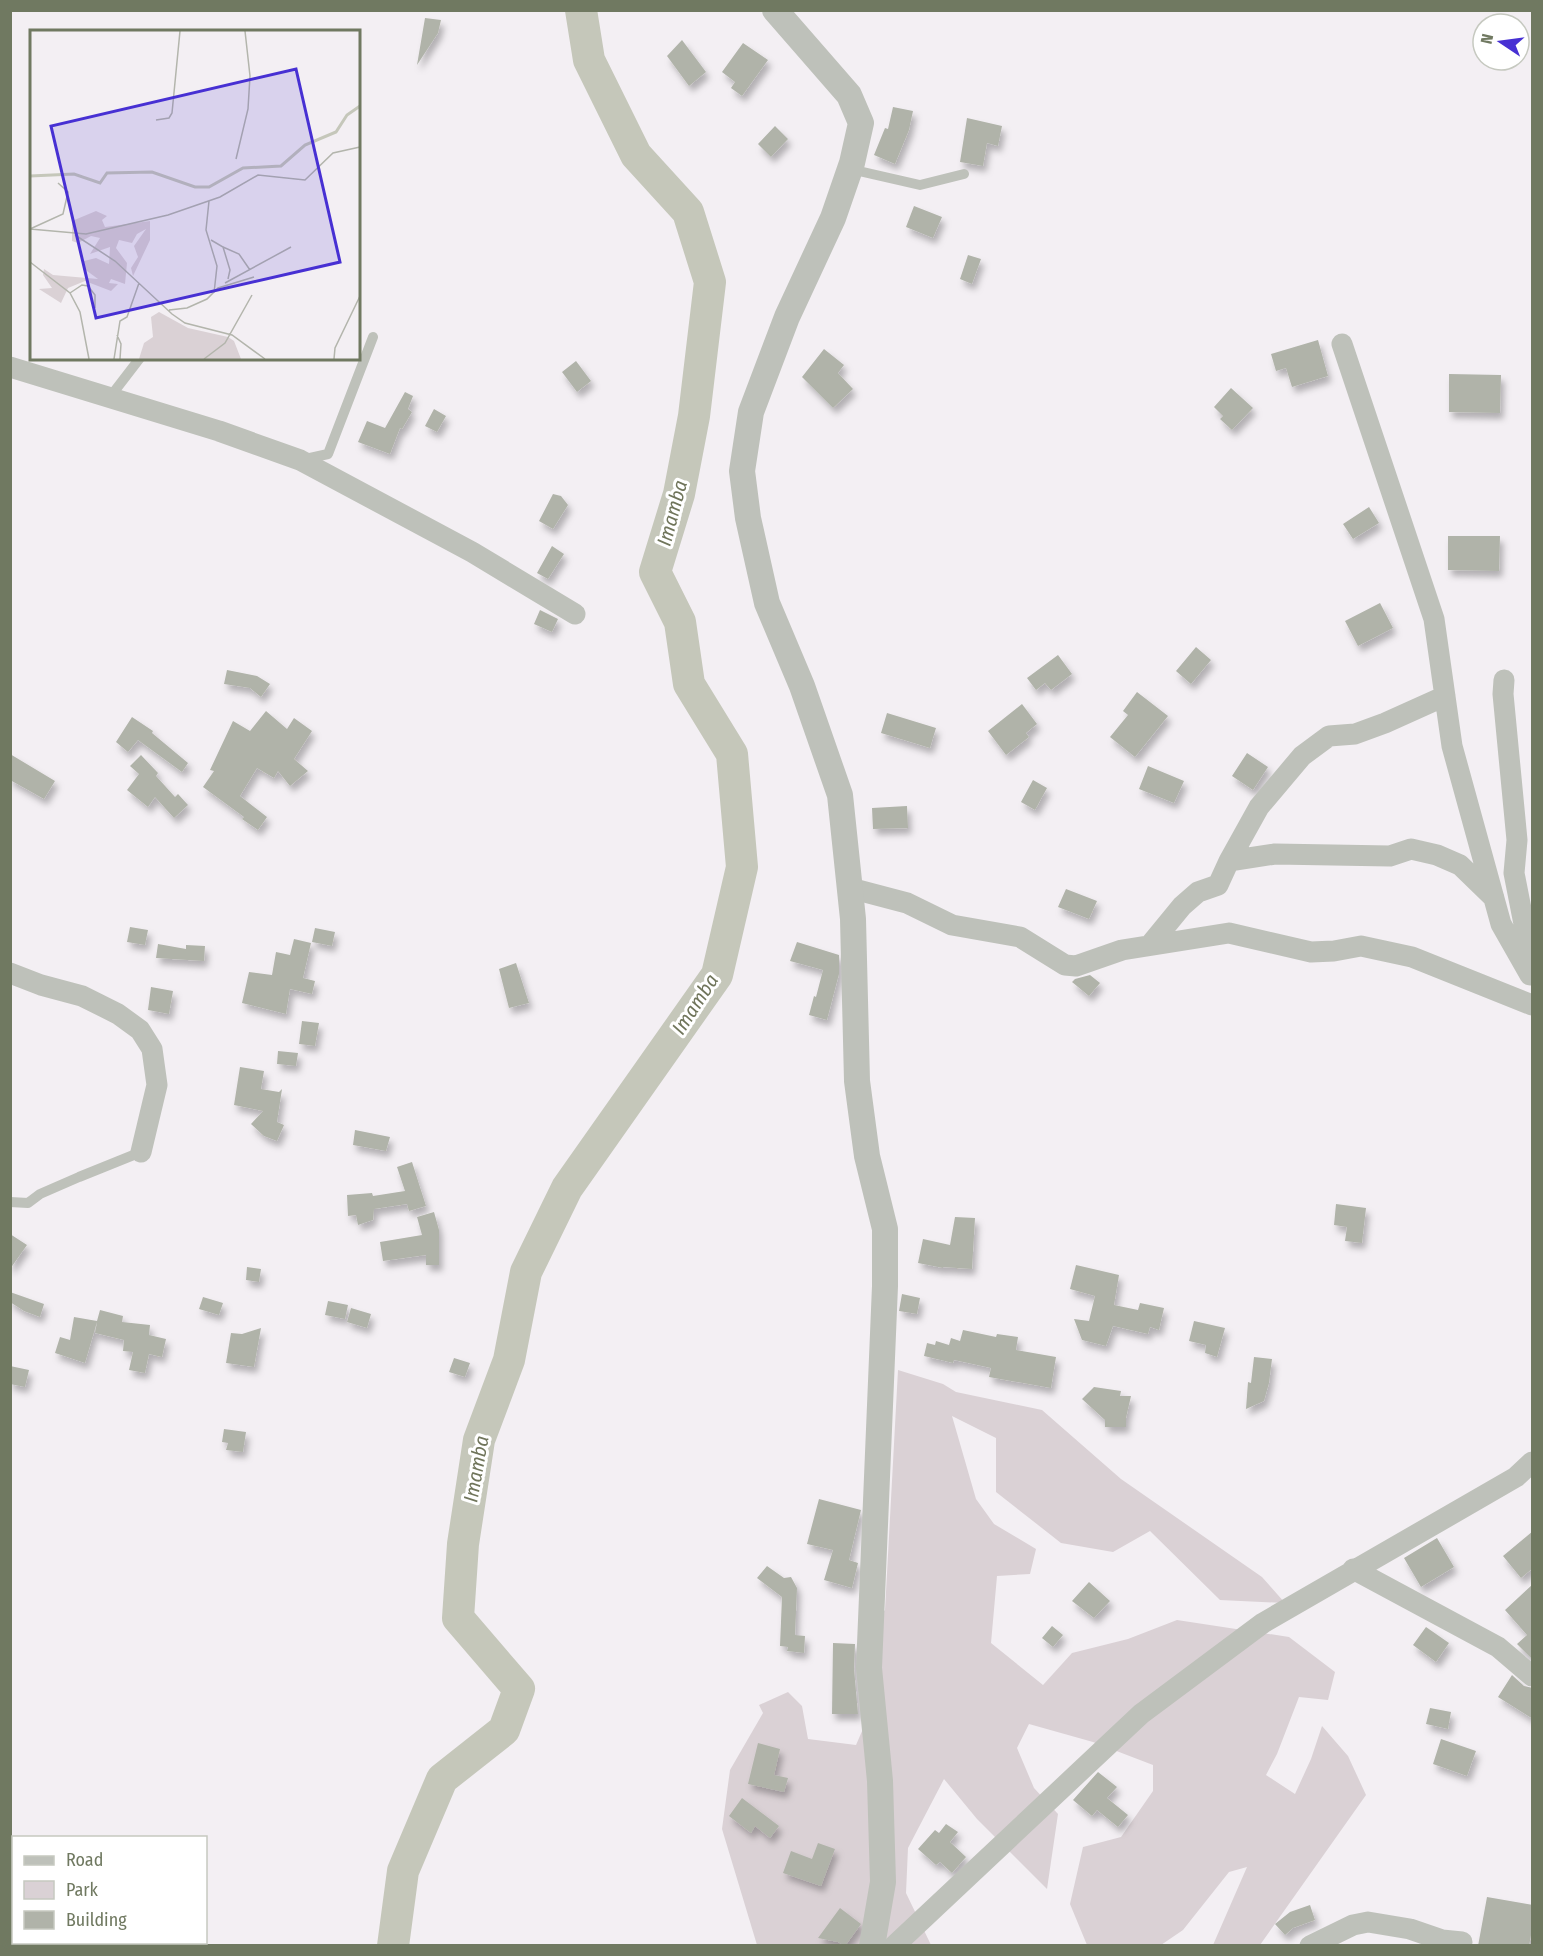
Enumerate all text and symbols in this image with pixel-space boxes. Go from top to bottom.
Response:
north arrow [1471,12,1531,72]
inset map [30,30,360,360]
text: N [1477,32,1497,46]
water label: Imamba [652,477,692,549]
water label: Imamba [667,969,723,1039]
water label: Imamba [458,1434,494,1504]
legend [12,1836,207,1944]
text: Road [66,1849,103,1871]
text: Park [66,1879,99,1901]
text: Building [66,1909,127,1931]

